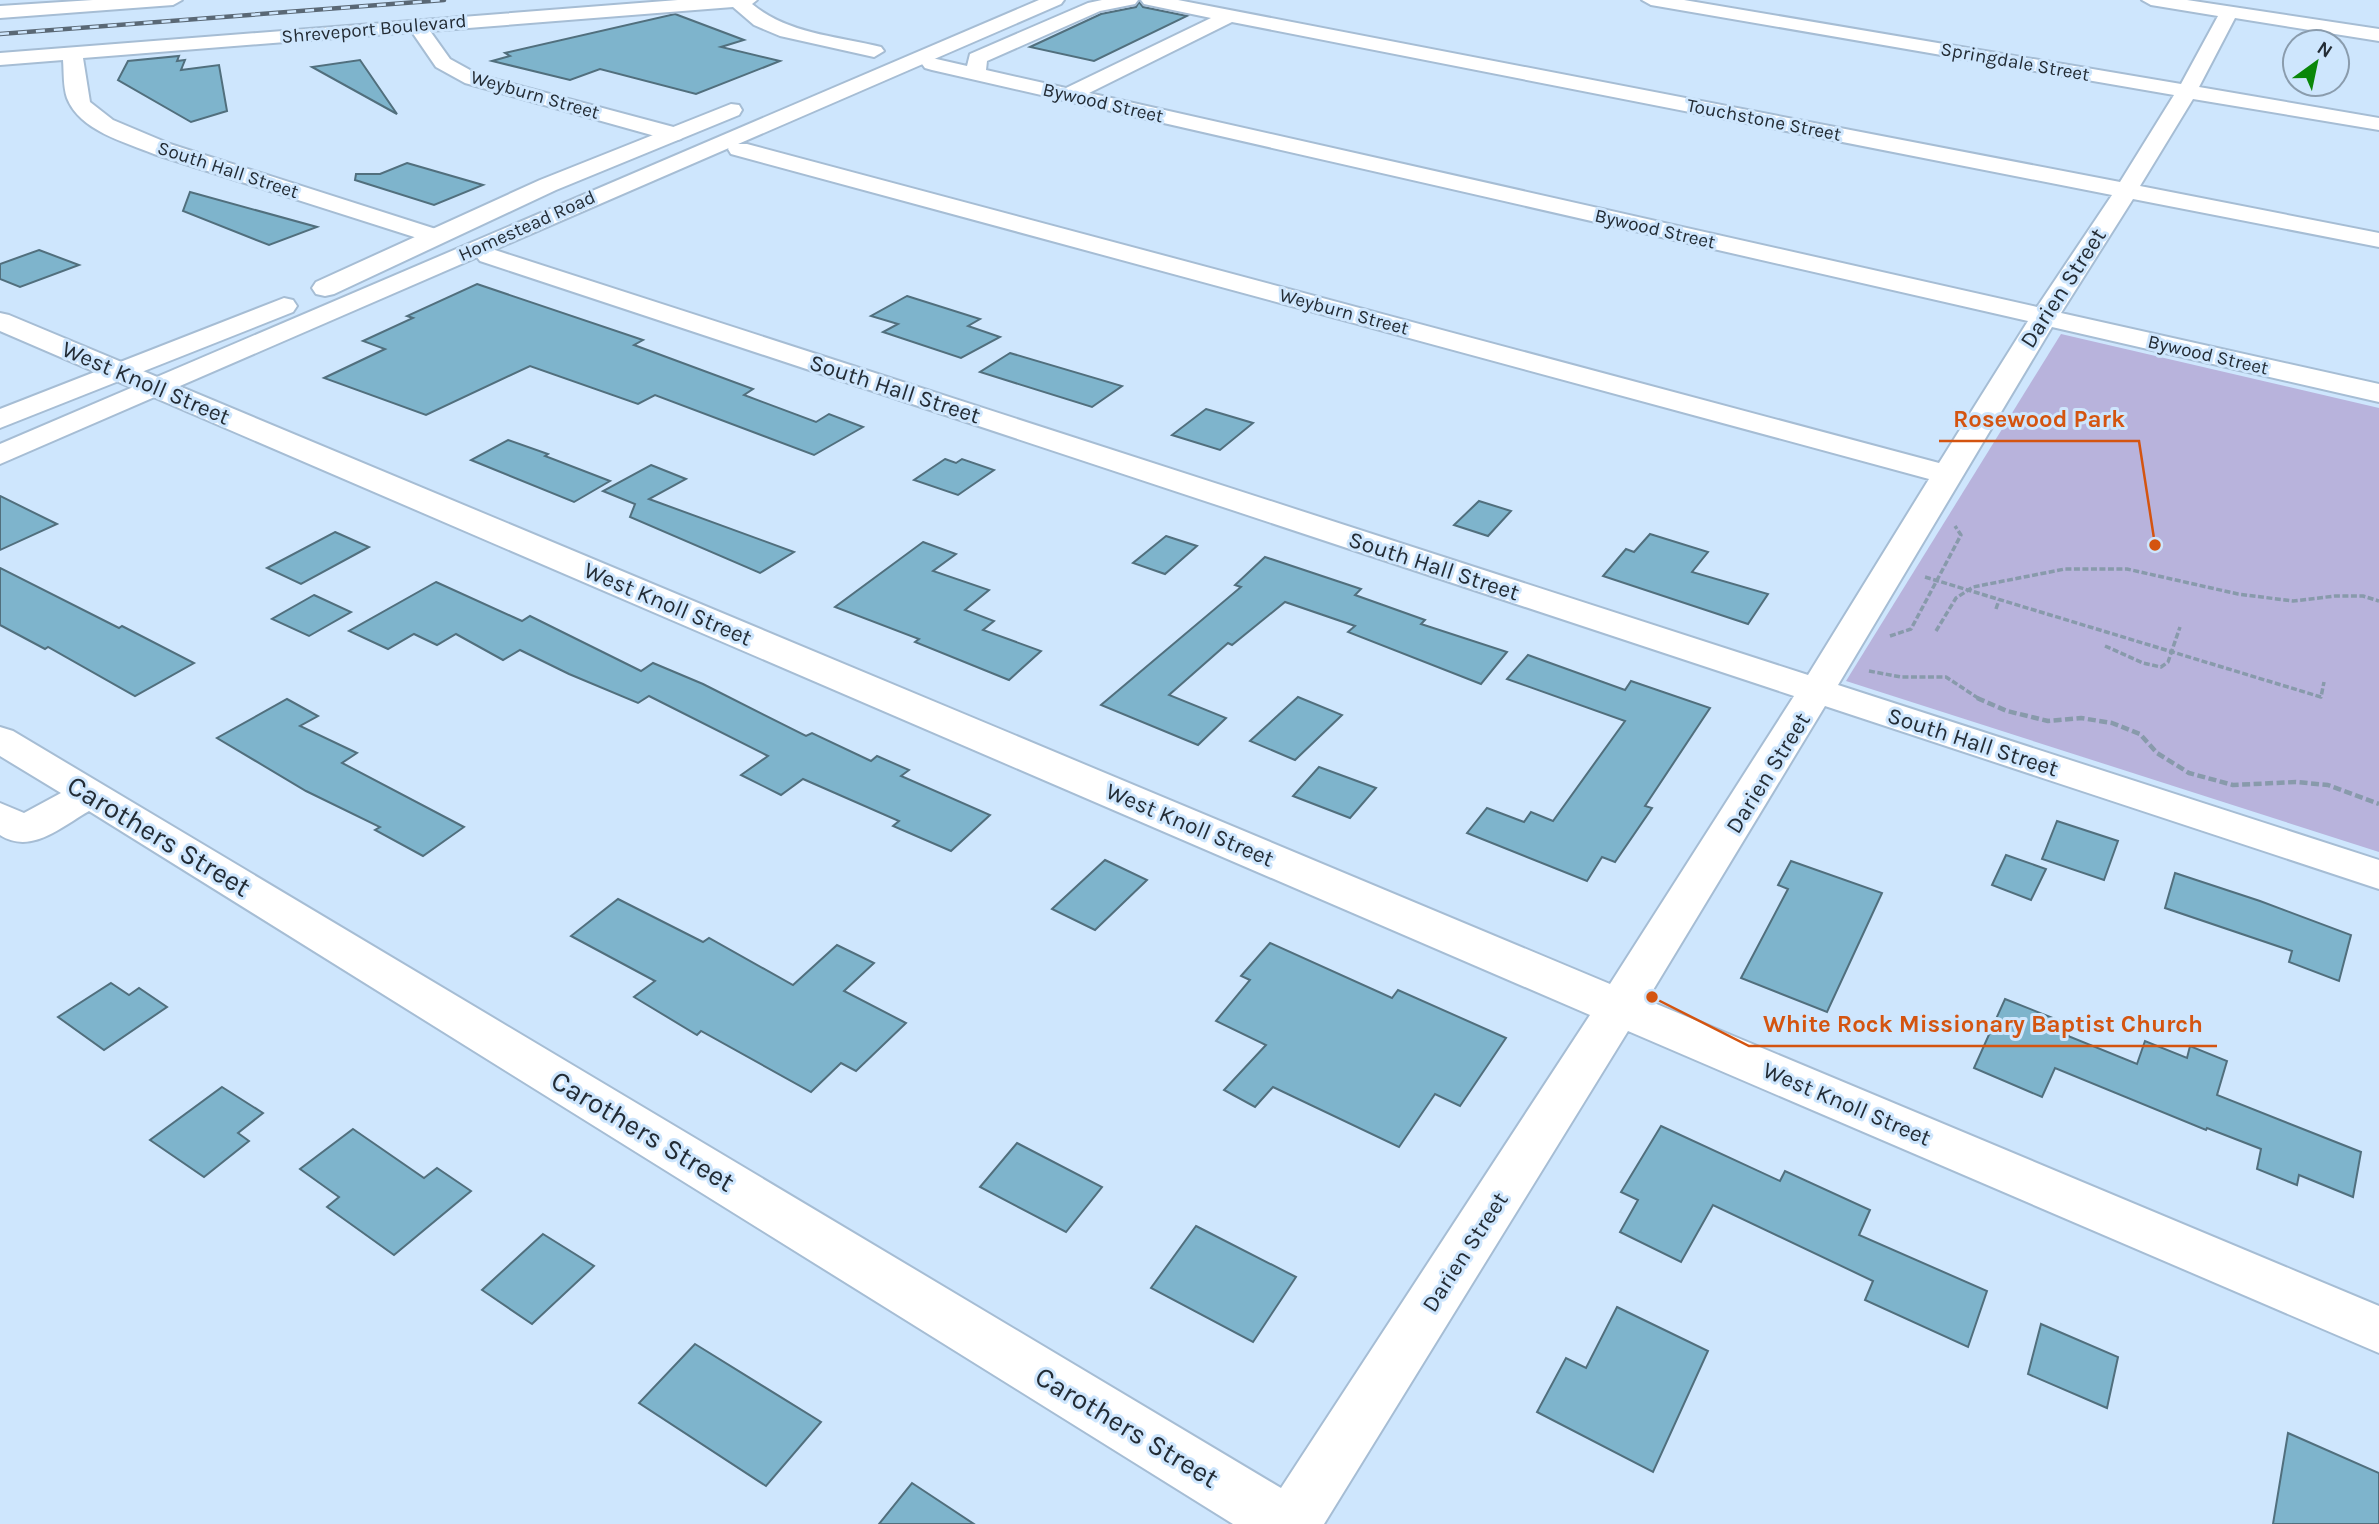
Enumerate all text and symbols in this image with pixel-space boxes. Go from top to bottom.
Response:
street label: Shreveport Boulevard [280,10,468,48]
north arrow [2281,28,2351,98]
text: N [2313,37,2336,63]
street label: Springdale Street [1939,38,2091,86]
street label: Weyburn Street [468,66,602,124]
street label: Bywood Street [1041,78,1165,128]
street label: Touchstone Street [1685,94,1843,146]
street label: South Hall Street [155,137,301,203]
street label: Homestead Road [455,186,599,266]
street label: Bywood Street [1593,204,1717,254]
street label: Darien Street [2014,223,2112,353]
street label: Weyburn Street [1277,284,1411,340]
street label: Bywood Street [2146,330,2270,380]
street label: West Knoll Street [58,335,234,431]
street label: South Hall Street [806,349,984,429]
callout: Rosewood Park [1939,396,2139,441]
text: Rosewood Park [1953,405,2125,433]
street label: South Hall Street [1345,526,1523,606]
street label: West Knoll Street [580,556,756,652]
street label: South Hall Street [1884,702,2062,782]
street label: Darien Street [1720,707,1816,838]
street label: Carothers Street [61,768,257,904]
street label: West Knoll Street [1102,777,1278,873]
callout: White Rock Missionary Baptist Church [1749,1001,2217,1046]
text: White Rock Missionary Baptist Church [1763,1010,2203,1038]
street label: West Knoll Street [1759,1056,1935,1152]
street label: Carothers Street [545,1063,741,1199]
street label: Darien Street [1416,1187,1514,1317]
street label: Carothers Street [1029,1359,1225,1495]

